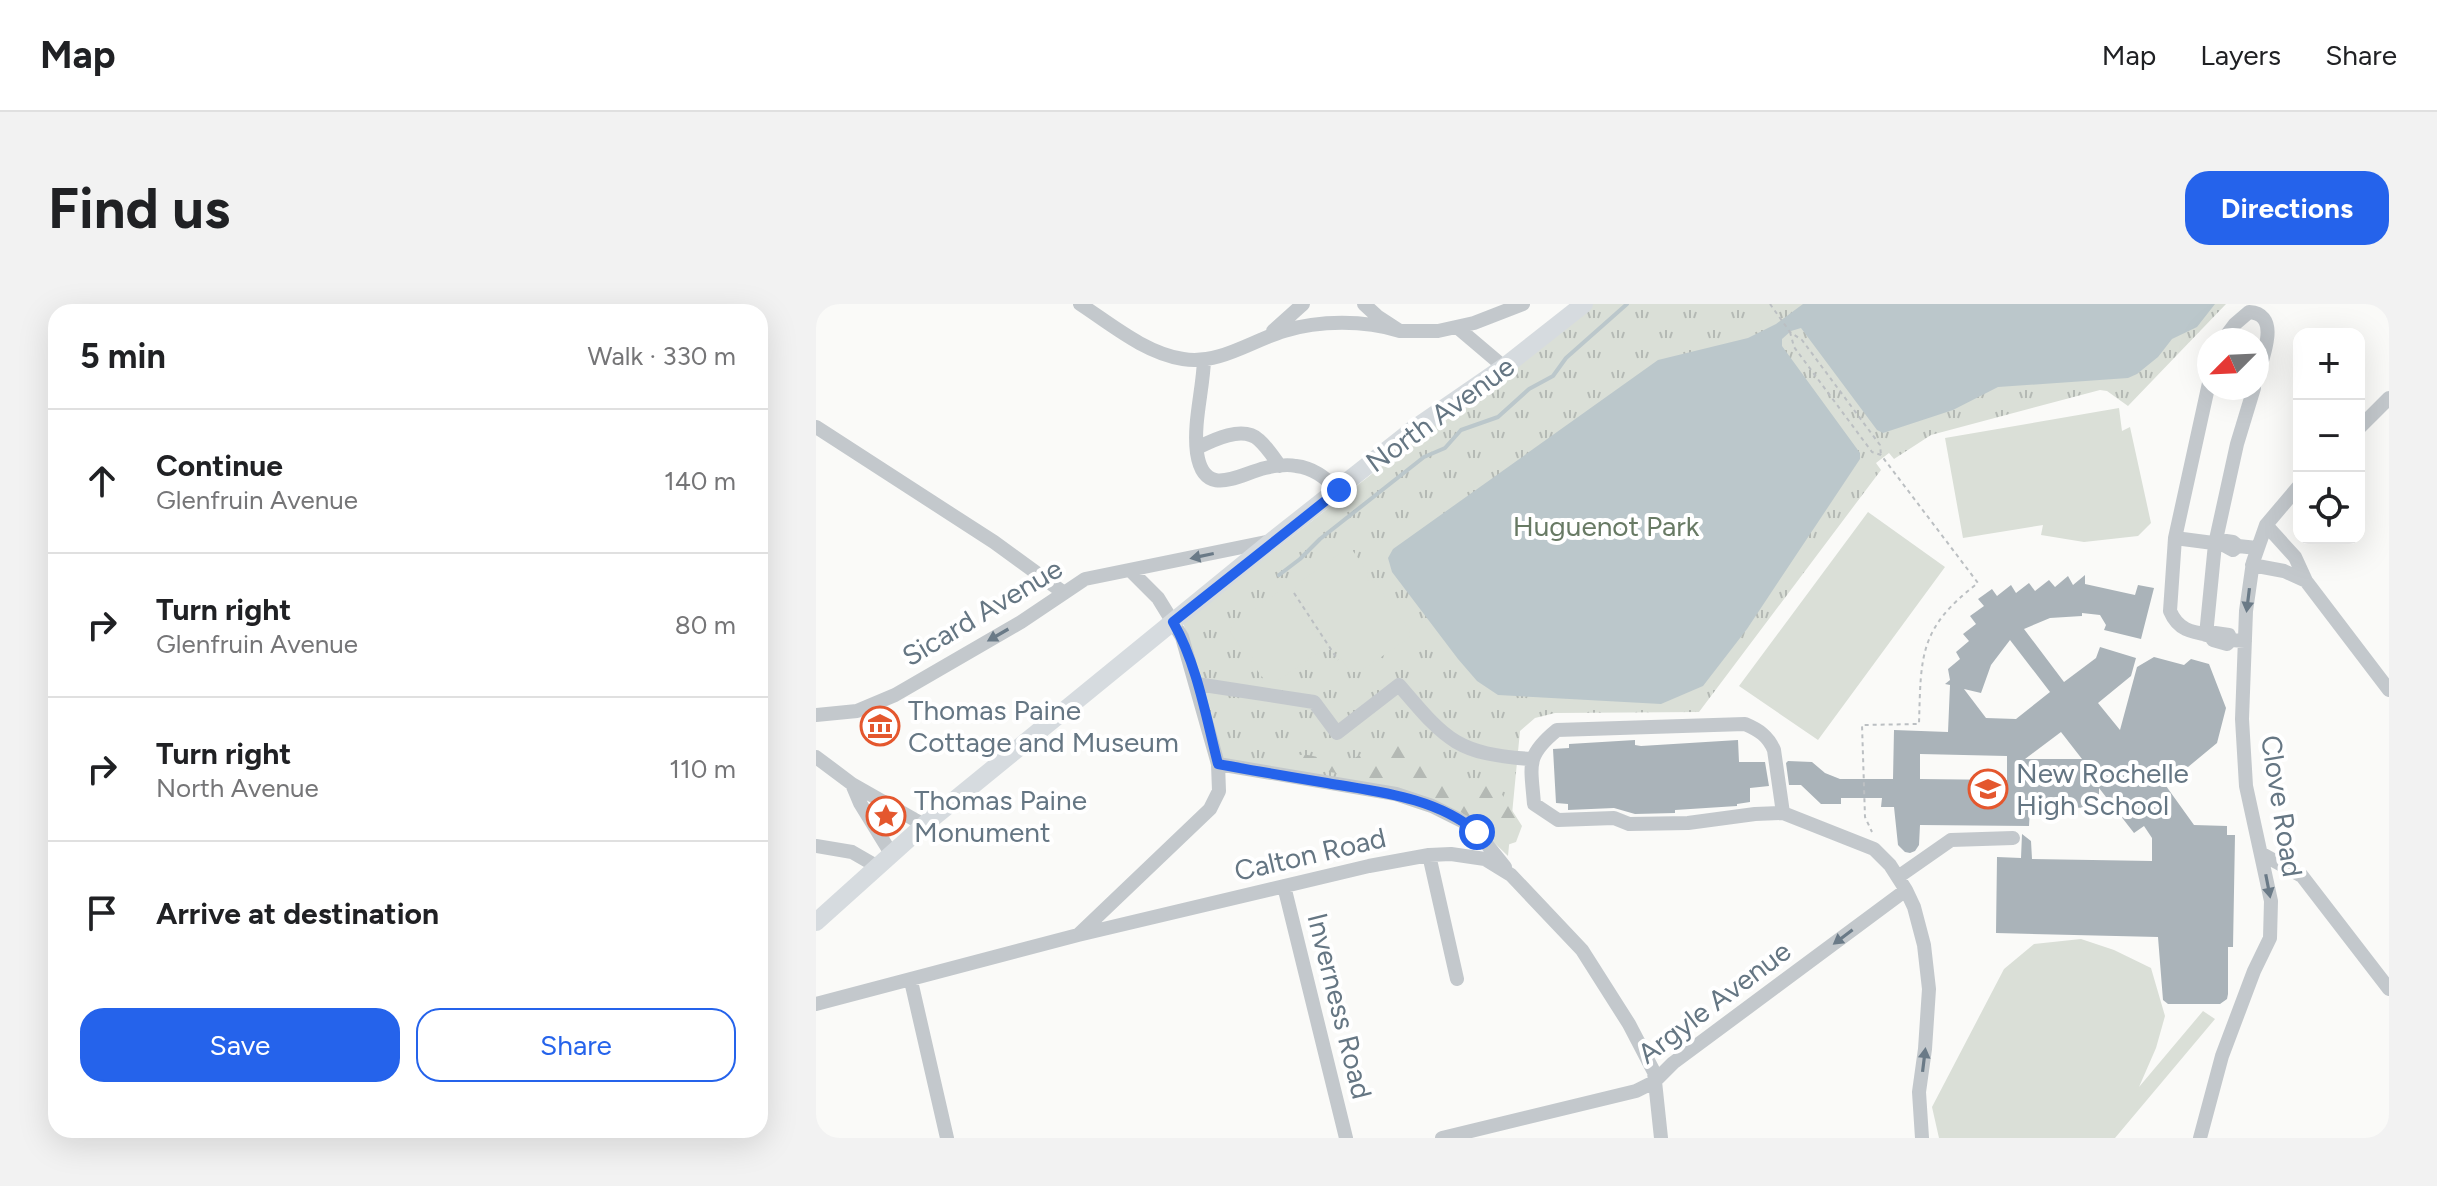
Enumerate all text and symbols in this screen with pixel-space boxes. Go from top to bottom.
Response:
text: Map [40,32,116,78]
text: Map [2102,38,2156,72]
text: Layers [2200,38,2281,72]
text: Share [2325,38,2397,72]
button: Directions [2185,171,2389,245]
text: Find us [48,175,230,242]
north arrow [2197,328,2269,400]
map controls [2293,328,2365,544]
button: + [2293,328,2365,400]
text: 5 min [80,336,166,377]
text: Walk · 330 m [588,340,736,372]
street label: North Avenue [1359,349,1521,479]
button: − [2293,400,2365,472]
text: Continue [156,447,283,484]
icon: ahead [80,459,124,503]
text: 140 m [664,465,736,497]
route end [1321,472,1357,508]
button: locate [2293,472,2365,544]
text: Glenfruin Avenue [156,484,358,516]
park label: Huguenot Park [1513,509,1700,543]
one-way arrow [1189,550,1214,563]
street label: Sicard Avenue [896,551,1068,673]
one-way arrow [2241,588,2254,613]
text: Turn right [156,591,291,628]
icon: right [80,603,124,647]
text: 80 m [675,609,736,641]
text: Glenfruin Avenue [156,628,358,660]
one-way arrow [987,628,1010,642]
place label: Thomas Paine Cottage and Museum [908,693,1179,759]
museum icon: Thomas Paine Cottage and Museum [859,705,901,747]
street label: Clove Road [2254,733,2310,879]
text: Turn right [156,735,291,772]
icon: right [80,747,124,791]
text: 110 m [669,753,736,785]
place label: New Rochelle High School [2016,756,2189,822]
school or university icon: New Rochelle High School [1967,768,2009,810]
text: North Avenue [156,772,319,804]
place label: Thomas Paine Monument [914,783,1087,849]
place icon: Thomas Paine Monument [865,795,907,837]
route start [1459,814,1495,850]
street label: Calton Road [1231,820,1389,888]
one-way arrow [2262,874,2275,899]
icon: arrive [80,891,124,935]
text: Arrive at destination [156,895,439,932]
street label: Inverness Road [1300,910,1380,1102]
one-way arrow [1833,928,1853,944]
street label: Argyle Avenue [1631,933,1797,1071]
button: Save [80,1008,400,1082]
button: Share [416,1008,736,1082]
one-way arrow [1917,1048,1930,1073]

